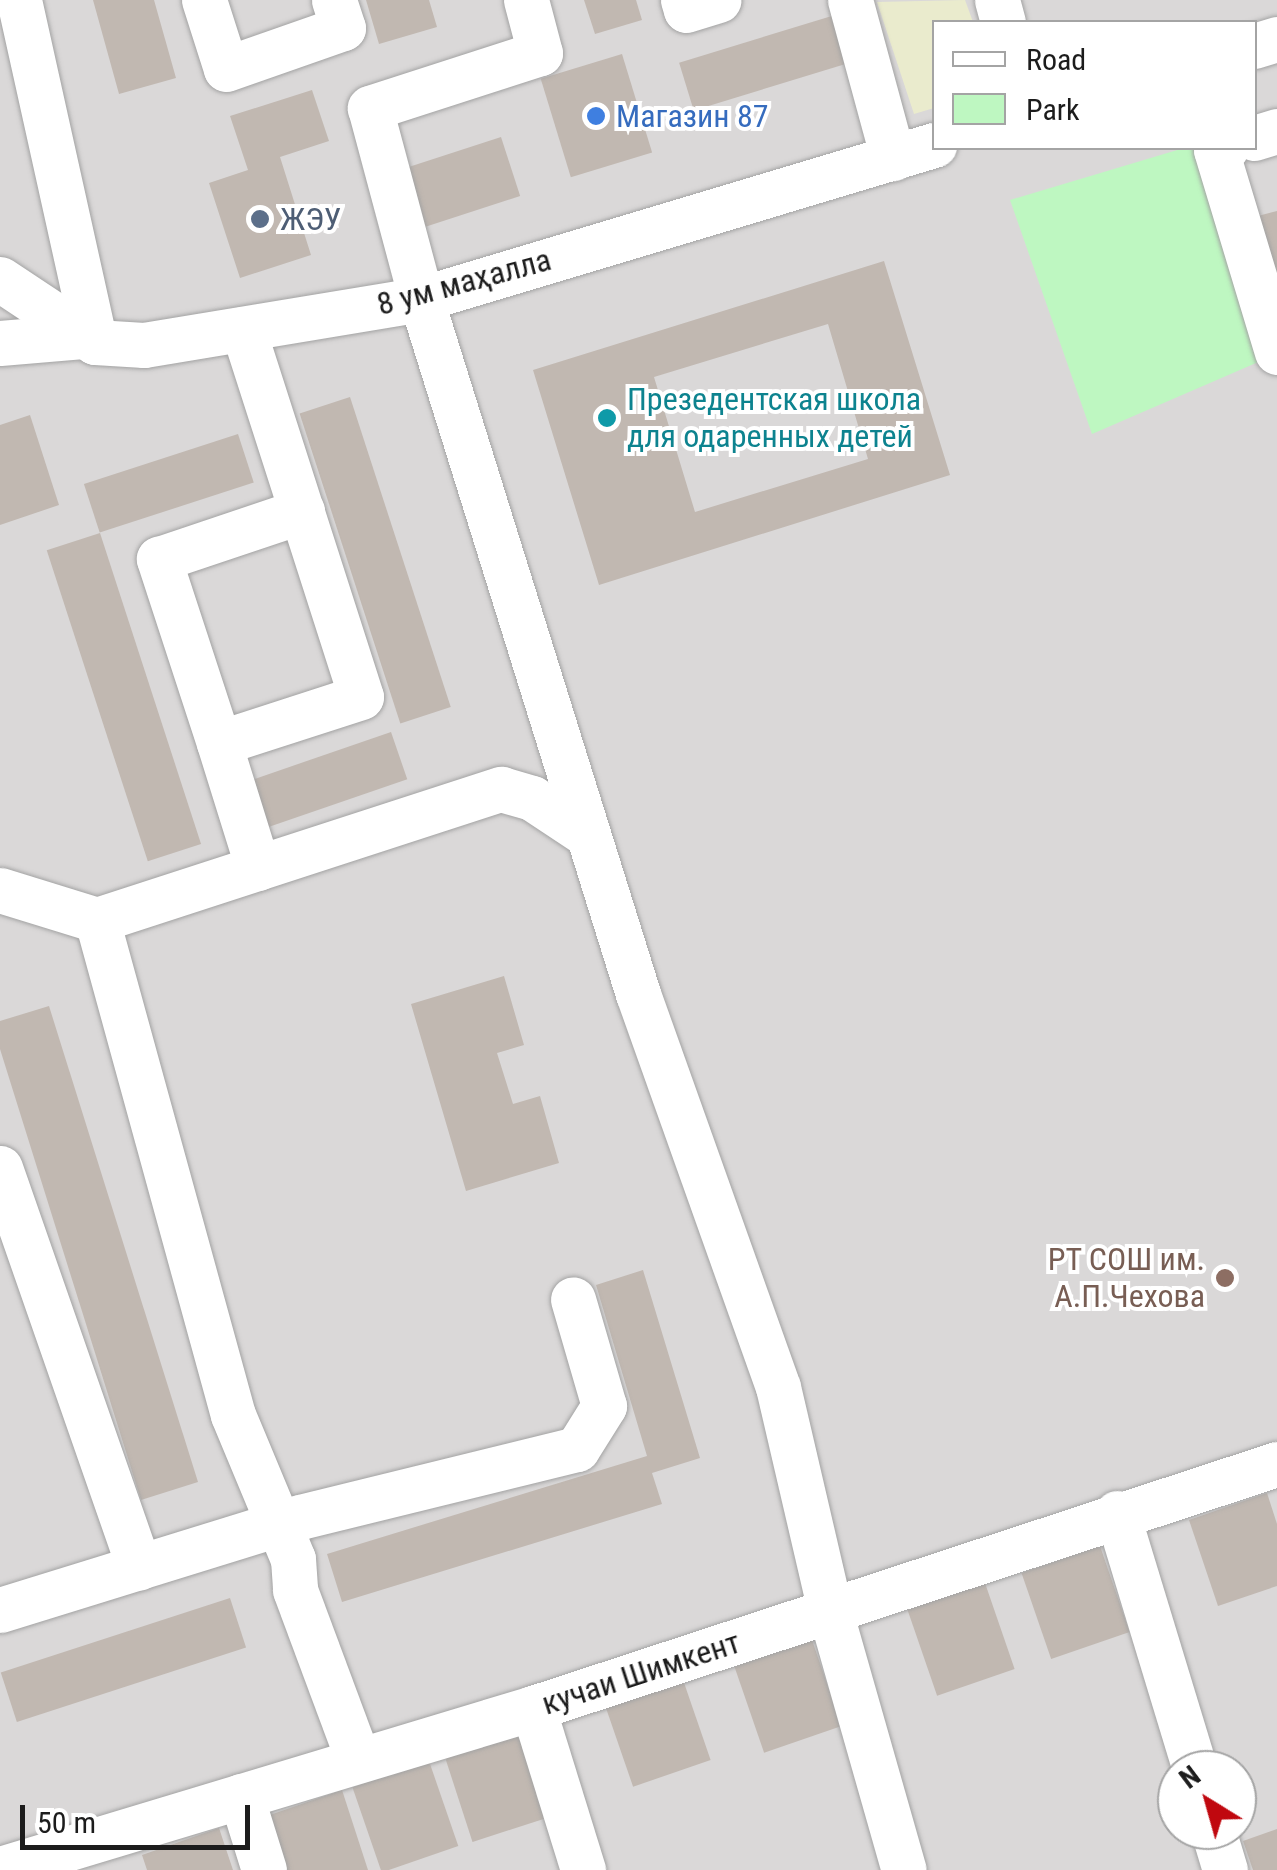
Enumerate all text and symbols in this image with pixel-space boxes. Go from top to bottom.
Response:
legend [932,20,1257,150]
text: Road [1026,42,1086,77]
text: Park [1026,92,1080,127]
place label: Магазин 87 [616,97,769,135]
marker: Магазин 87 [585,105,607,127]
place label: ЖЭУ [280,200,341,238]
marker: ЖЭУ [249,208,271,230]
street label: 8 ум маҳалла [373,240,555,324]
place label: Презедентская школа для одаренных детей [627,381,921,456]
marker: Презедентская школа для одаренных детей [596,407,618,429]
place label: РТ СОШ им. А.П.Чехова [1047,1241,1205,1316]
marker: РТ СОШ им. А.П.Чехова [1214,1267,1236,1289]
street label: кучаи Шимкент [537,1623,745,1723]
north arrow [1157,1750,1257,1850]
text: N [1173,1759,1207,1796]
scale bar [25,1785,255,1847]
text: 50 m [37,1805,96,1840]

